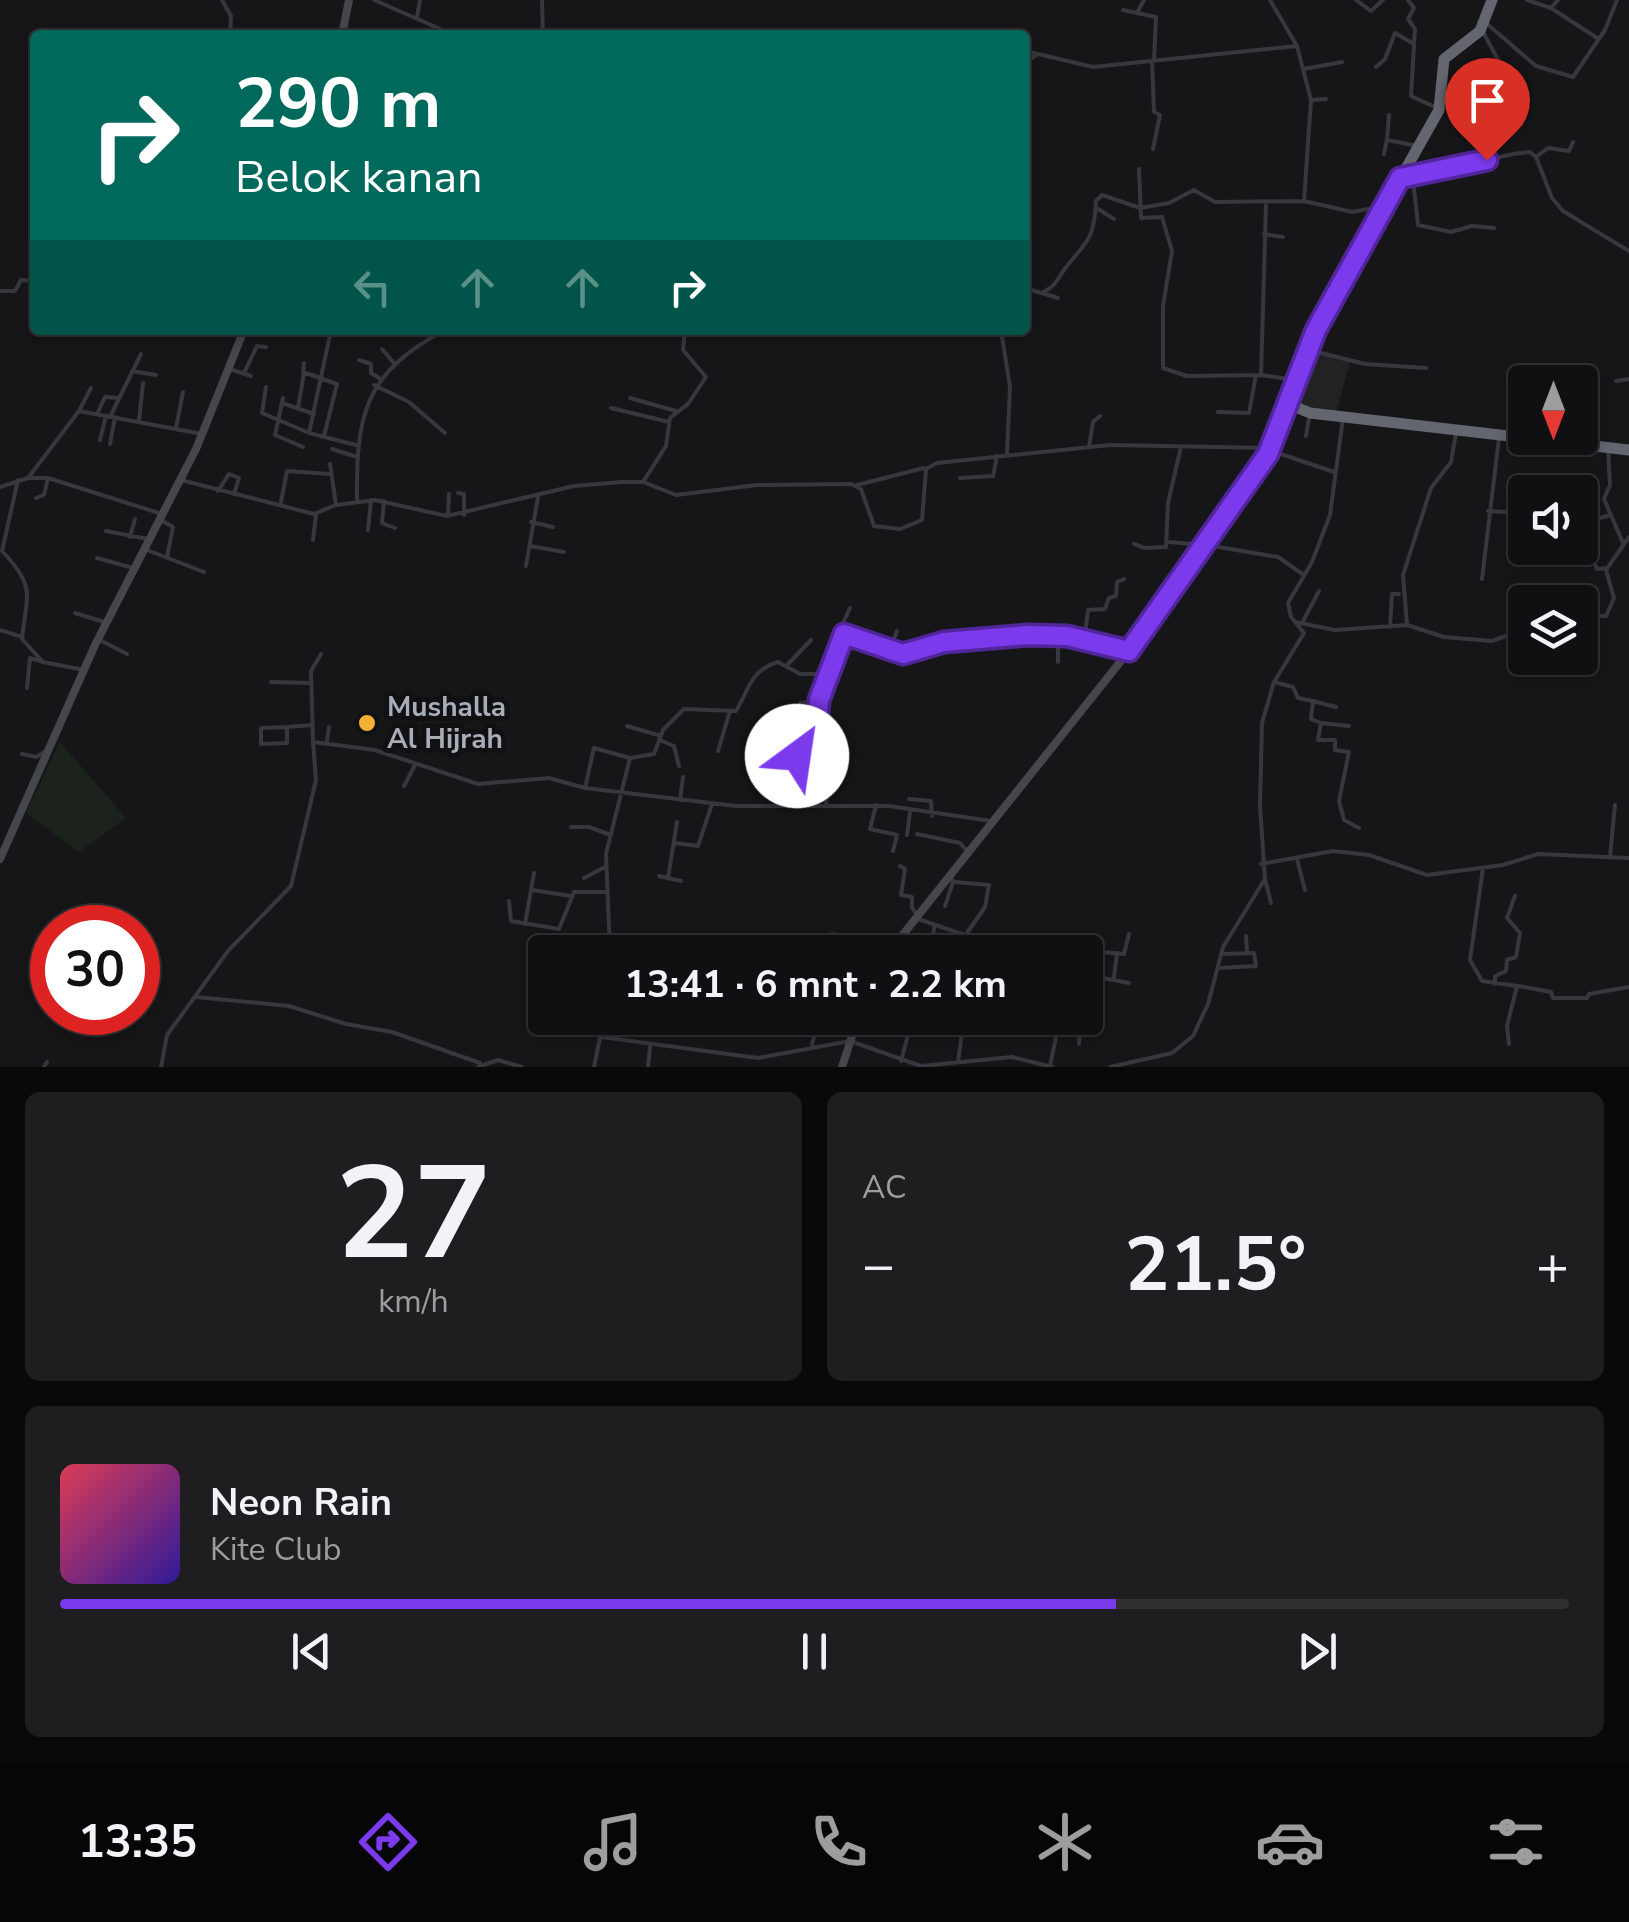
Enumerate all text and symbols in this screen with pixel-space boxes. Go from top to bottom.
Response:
text: 290 m [235,56,441,152]
pin [1445,58,1530,161]
icon: right [70,70,200,200]
icon: arrive [1460,73,1515,128]
text: Belok kanan [235,147,483,208]
icon: left [345,260,400,315]
icon: ahead [450,260,505,315]
icon: ahead [555,260,610,315]
icon: right [660,260,715,315]
north arrow [1508,365,1598,455]
map controls [1508,365,1598,675]
button: sound [1508,475,1598,565]
button: layers [1508,585,1598,675]
place label: Mushalla Al Hijrah [387,688,506,758]
position arrow [745,704,849,808]
marker: Mushalla Al Hijrah [356,712,378,734]
speed limit sign: 30 [30,905,160,1035]
text: 13:41 · 6 mnt · 2.2 km [624,959,1007,1010]
text: 27 [335,1126,492,1303]
text: AC [862,1166,906,1209]
text: 21.5° [1124,1214,1307,1316]
text: − [862,1228,895,1303]
text: + [1536,1228,1569,1303]
text: km/h [378,1280,449,1323]
text: Neon Rain [210,1477,392,1528]
text: Kite Club [210,1528,341,1571]
icon: previous [284,1624,339,1679]
icon: pause [787,1624,842,1679]
icon: next [1290,1624,1345,1679]
icon: directions [353,1807,423,1877]
icon: music [578,1807,648,1877]
icon: phone [804,1807,874,1877]
icon: climate [1030,1807,1100,1877]
icon: car [1255,1807,1325,1877]
icon: filters [1481,1807,1551,1877]
text: 13:35 [78,1812,197,1873]

